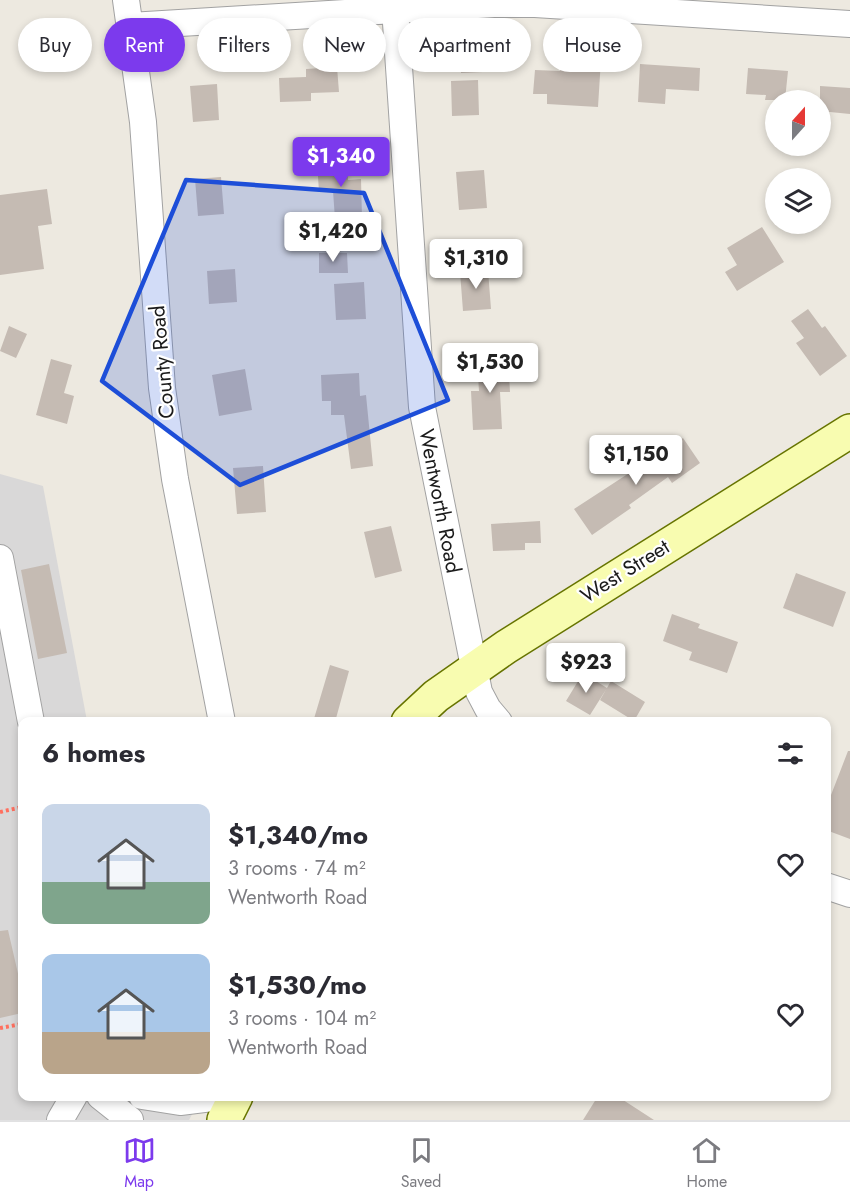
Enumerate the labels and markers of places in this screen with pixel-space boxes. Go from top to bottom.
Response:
pin: $1,340 [292,137,390,188]
pin: $1,420 [284,212,382,263]
pin: $1,310 [427,239,525,290]
pin: $1,530 [441,343,539,394]
pin: $1,150 [587,435,685,486]
pin: $923 [550,643,622,694]

